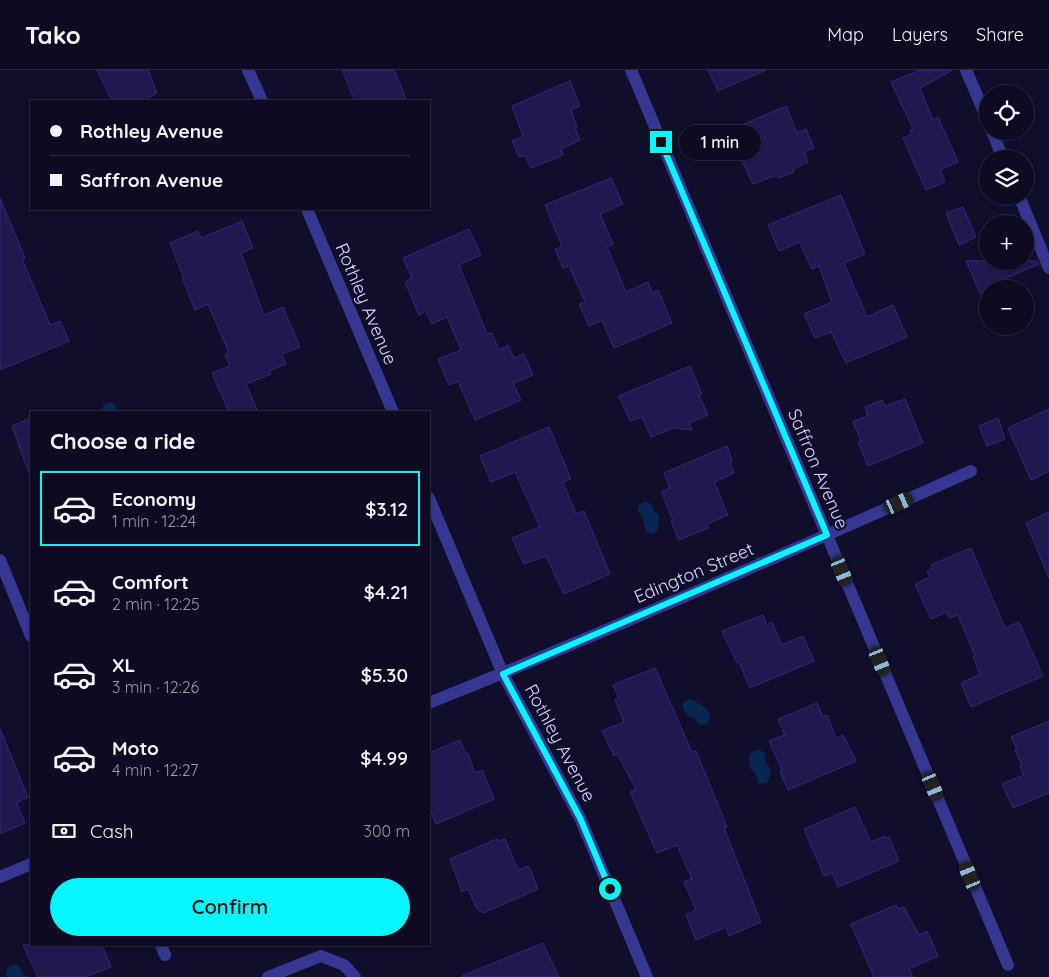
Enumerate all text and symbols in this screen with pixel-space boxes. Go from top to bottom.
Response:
text: Tako [25,20,81,50]
text: Map [827,23,864,46]
text: Layers [892,23,948,46]
text: Share [976,23,1024,46]
map controls [979,85,1034,335]
button: locate [979,85,1034,140]
text: Rothley Avenue [80,119,223,143]
callout: 1 min [678,124,761,160]
route end [650,131,672,153]
text: 1 min [701,132,739,152]
button: layers [979,150,1034,205]
text: Saffron Avenue [80,168,223,192]
button: + [979,215,1034,270]
street label: Rothley Avenue [330,240,402,368]
button: − [979,280,1034,335]
street label: Saffron Avenue [783,405,854,532]
text: Choose a ride [50,427,195,455]
icon: car [52,486,97,531]
text: Economy [112,487,196,511]
car [882,490,915,516]
text: $3.12 [365,497,408,521]
text: 1 min · 12:24 [112,511,196,531]
street label: Edington Street [630,537,757,608]
car [829,554,854,588]
icon: car [52,569,97,614]
text: Comfort [112,570,189,594]
text: $4.21 [364,580,408,604]
text: 2 min · 12:25 [112,594,200,614]
car [867,644,892,678]
icon: car [52,652,97,697]
text: XL [112,653,135,677]
text: $5.30 [361,663,408,687]
text: 3 min · 12:26 [112,677,199,697]
street label: Rothley Avenue [520,680,601,806]
icon: car [52,735,97,780]
text: Moto [112,736,159,760]
text: $4.99 [360,746,408,770]
text: 4 min · 12:27 [112,760,198,780]
car [920,769,945,803]
icon: cash [50,817,78,845]
text: Cash [90,819,134,843]
text: 300 m [364,821,410,841]
car [957,859,982,893]
button: Confirm [50,878,410,936]
route start [599,878,621,900]

